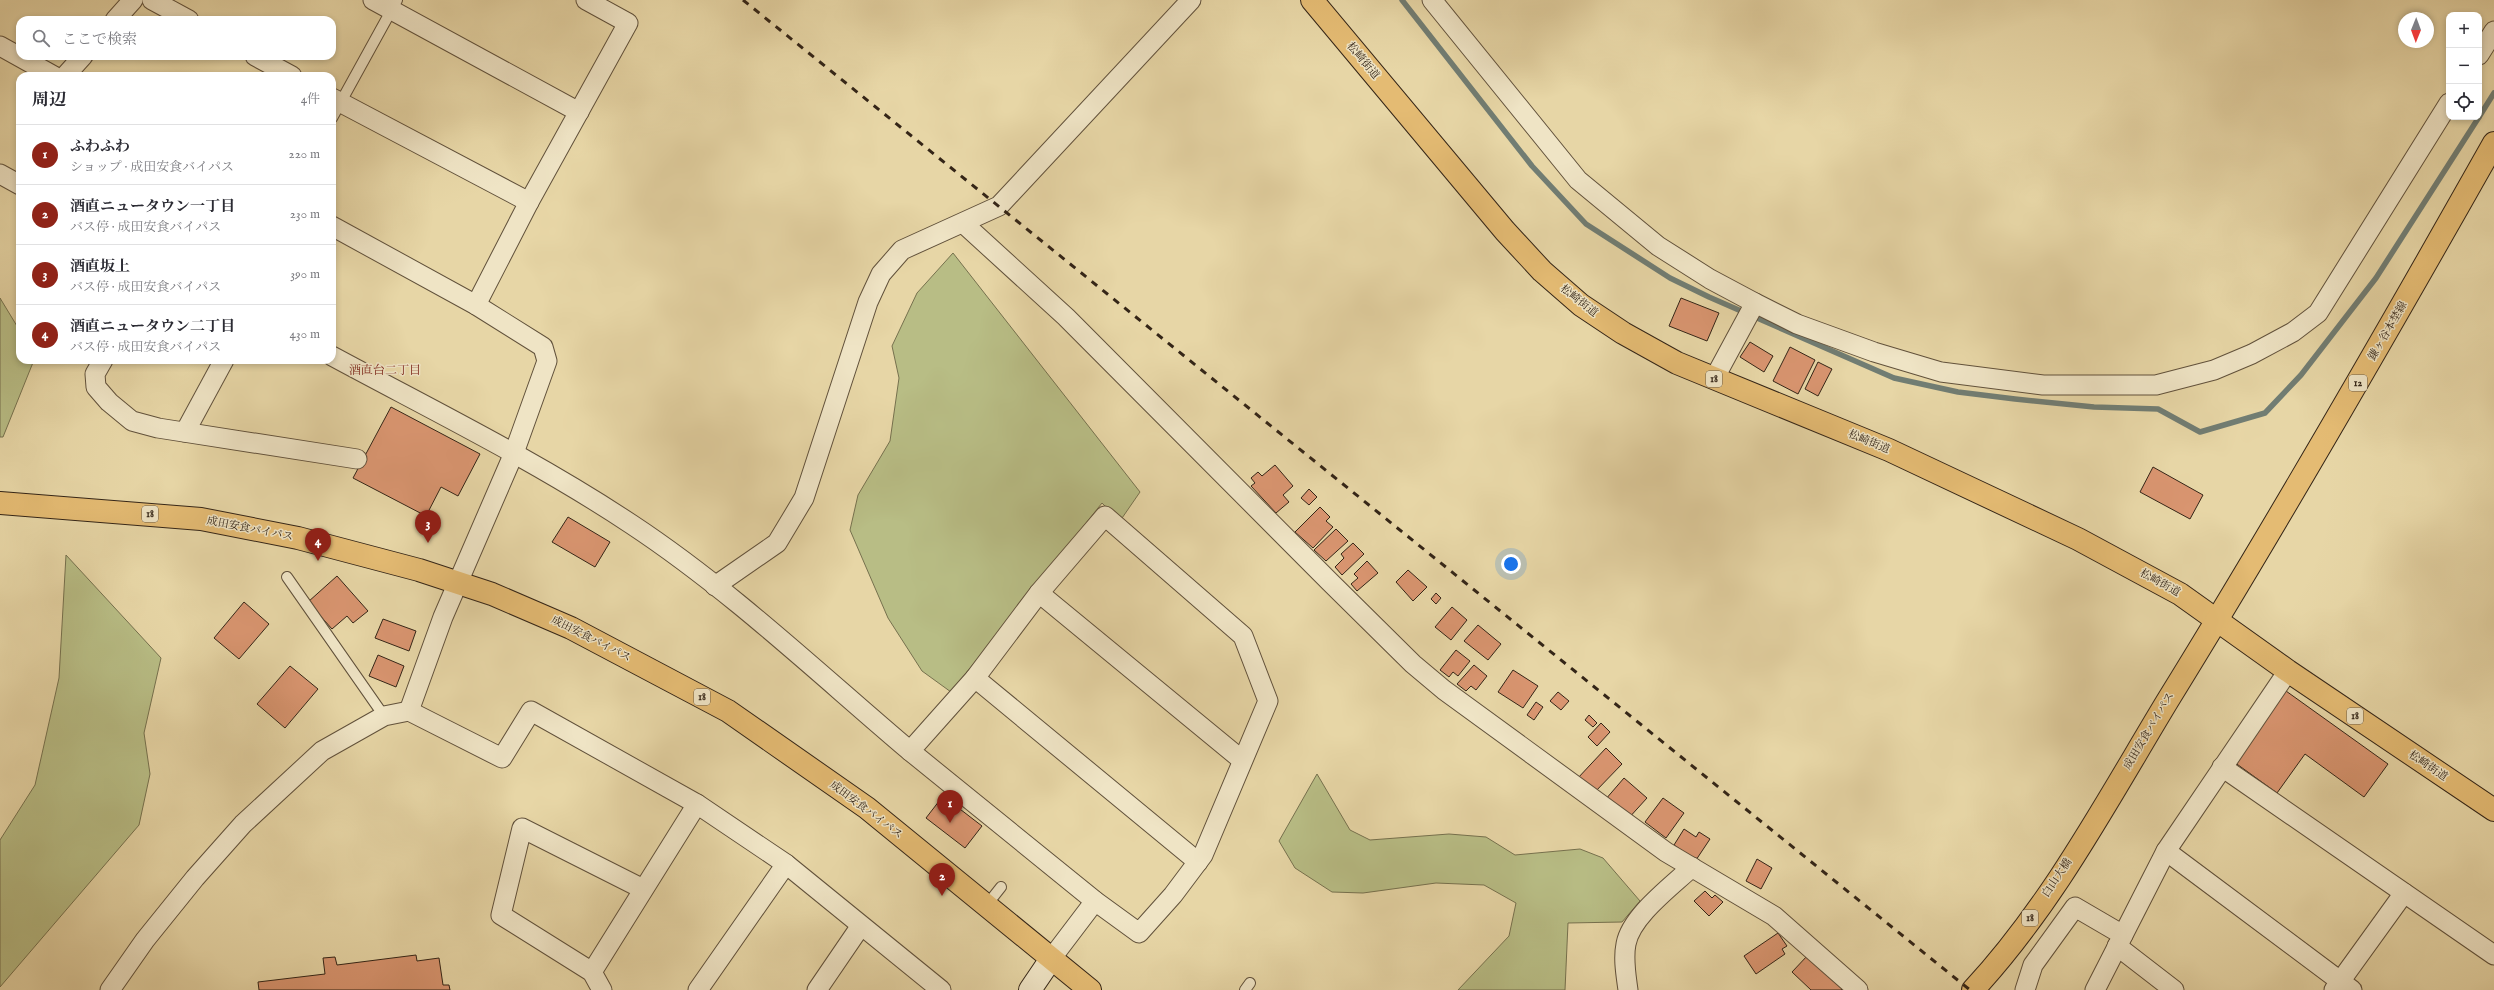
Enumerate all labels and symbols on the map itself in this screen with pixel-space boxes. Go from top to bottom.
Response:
north arrow [2398,12,2434,48]
street label: 松崎街道 [1343,40,1383,82]
street label: 松崎街道 [1557,282,1601,320]
street label: 鎌ヶ谷本埜線 [2365,299,2411,363]
district label: 酒直台二丁目 [349,363,421,378]
road number: 18 [1706,371,1722,387]
road number: 12 [2349,375,2367,391]
street label: 松崎街道 [1846,427,1892,457]
road number: 18 [142,506,158,522]
pin: 3 [415,510,441,543]
street label: 成田安食バイパス [206,514,294,544]
pin: 4 [305,528,331,561]
your location [1501,554,1521,574]
street label: 松崎街道 [2137,566,2183,600]
street label: 成田安食バイパス [549,613,633,665]
road number: 18 [694,689,710,705]
street label: 成田安食バイパス [2120,690,2178,772]
road number: 18 [2347,708,2363,724]
street label: 松崎街道 [2406,748,2450,784]
street label: 成田安食バイパス [827,778,905,842]
pin: 1 [937,790,963,823]
street label: 白山大橋 [2039,856,2075,900]
pin: 2 [929,863,955,896]
road number: 18 [2022,910,2038,926]

